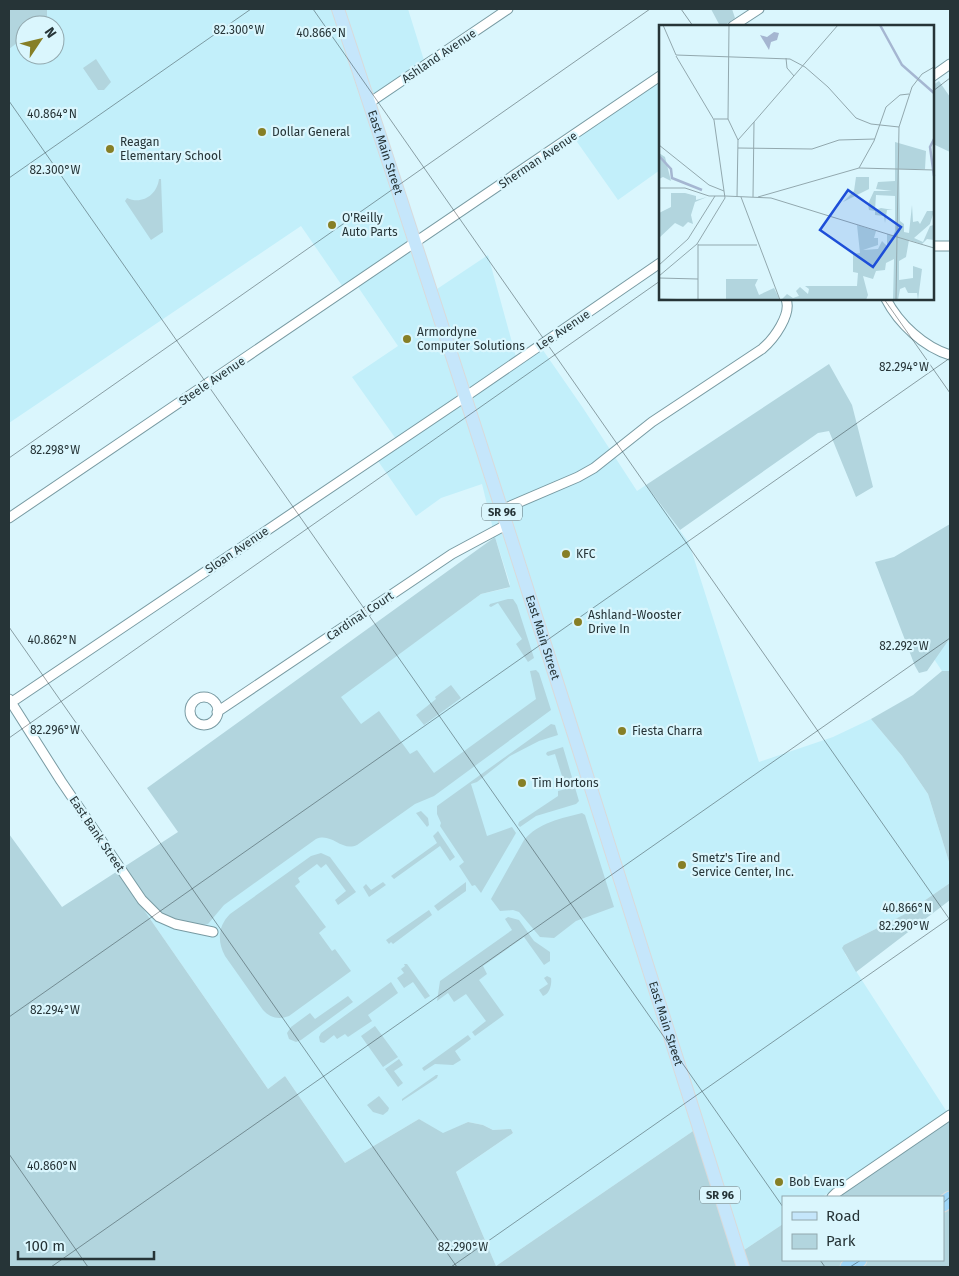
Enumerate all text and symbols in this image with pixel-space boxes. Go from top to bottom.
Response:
north arrow [15,15,65,65]
text: 82.300°W [214,23,265,37]
text: N [41,24,60,42]
inset map [659,25,934,300]
text: 40.866°N [296,26,346,40]
street label: Ashland Avenue [399,26,479,86]
text: 40.864°N [27,107,77,121]
street label: East Main Street [365,108,406,197]
place label: Dollar General [272,125,350,139]
marker: Dollar General [256,126,268,138]
street label: Sherman Avenue [496,129,580,191]
place label: Reagan Elementary School [120,135,222,163]
marker: Reagan Elementary School [104,143,116,155]
text: 82.300°W [30,163,81,177]
place label: O'Reilly Auto Parts [342,211,398,239]
marker: O'Reilly Auto Parts [326,219,338,231]
street label: Lee Avenue [533,307,593,353]
place label: Armordyne Computer Solutions [417,325,525,353]
marker: Armordyne Computer Solutions [401,333,413,345]
street label: Steele Avenue [176,354,248,408]
text: 82.294°W [879,360,929,374]
text: 82.298°W [30,443,80,457]
road number: SR 96 [482,504,522,520]
street label: Sloan Avenue [203,524,271,576]
place label: KFC [576,547,596,561]
marker: KFC [560,548,572,560]
street label: Cardinal Court [324,588,397,643]
street label: East Main Street [523,593,563,682]
place label: Ashland-Wooster Drive In [588,608,682,636]
marker: Ashland-Wooster Drive In [572,616,584,628]
text: 40.862°N [27,633,77,647]
text: 82.292°W [879,639,929,653]
text: 82.296°W [30,723,80,737]
place label: Fiesta Charra [632,724,703,738]
marker: Fiesta Charra [616,725,628,737]
place label: Tim Hortons [532,776,599,790]
marker: Tim Hortons [516,777,528,789]
street label: East Bank Street [66,793,128,875]
place label: Smetz's Tire and Service Center, Inc. [692,851,794,879]
marker: Smetz's Tire and Service Center, Inc. [676,859,688,871]
text: 40.866°N [882,901,932,915]
text: 82.290°W [879,919,929,933]
street label: East Main Street [646,979,686,1068]
text: 82.294°W [30,1003,80,1017]
text: 40.860°N [27,1159,77,1173]
place label: Bob Evans [789,1175,845,1189]
marker: Bob Evans [773,1176,785,1188]
road number: SR 96 [700,1186,740,1204]
legend [782,1196,944,1261]
text: Road [826,1207,861,1225]
scale bar [18,1228,154,1260]
text: Park [826,1232,856,1250]
text: 100 m [25,1237,65,1255]
text: 82.290°W [438,1240,488,1254]

